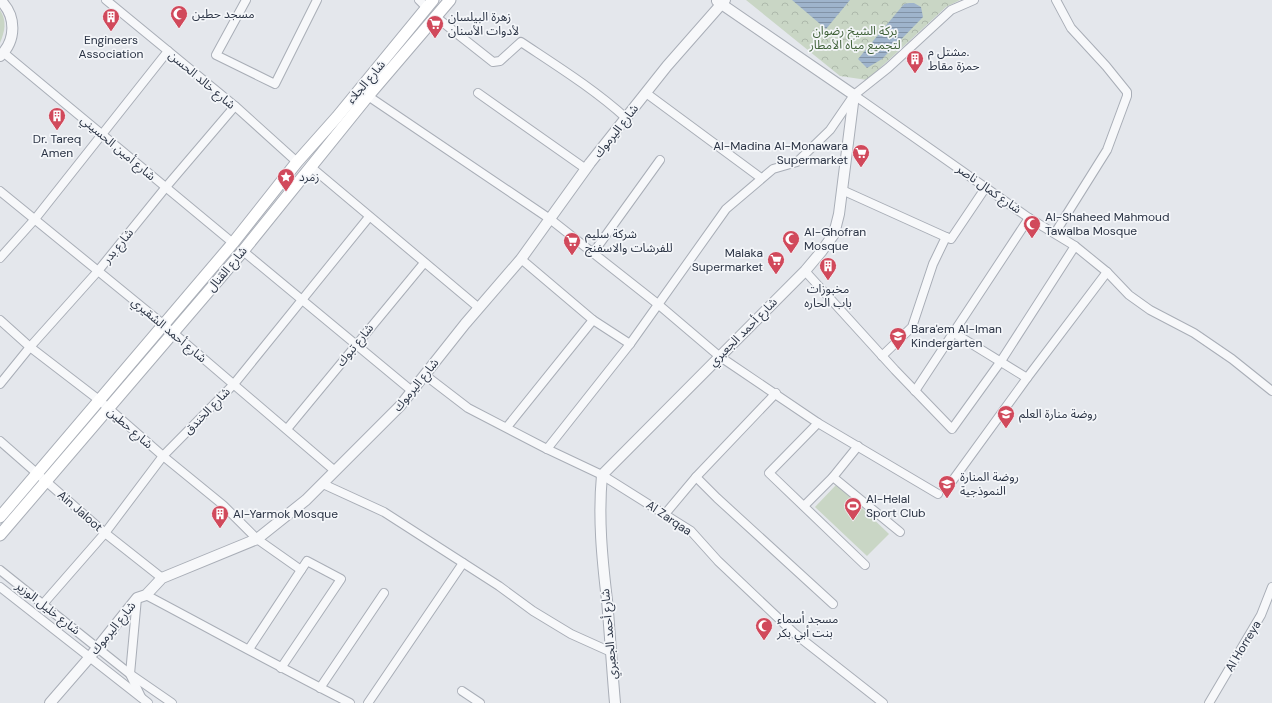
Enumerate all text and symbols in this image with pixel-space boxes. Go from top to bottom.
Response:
mosque icon: مسجد حطين [169,4,189,29]
place label: مسجد حطين [192,6,255,22]
building icon: Engineers Association [101,7,121,32]
place label: زهرة البيلسان لأدوات الأسنان [448,9,519,39]
supermarket icon: زهرة البيلسان لأدوات الأسنان [425,14,445,39]
park label: بركة الشيخ رضوان لتجميع مياه الأمطار [808,23,901,54]
place label: Engineers Association [79,32,144,62]
place label: مشتل م. حمزة مقاط [928,44,980,74]
street label: شارع خالد الحسن [165,47,239,113]
building icon: مشتل م. حمزة مقاط [905,49,925,74]
street label: شارع الجلاء [343,57,390,108]
street label: شارع اليرموك [590,101,643,162]
building icon: Dr. Tareq Amen [47,106,67,131]
street label: شارع أمين الحسيني [76,112,159,186]
place label: Dr. Tareq Amen [33,131,81,161]
place label: Al-Madina Al-Monawara Supermarket [713,138,848,168]
supermarket icon: Al-Madina Al-Monawara Supermarket [851,143,871,168]
street label: شارع كمال ناصر [952,160,1025,218]
place icon: زمرد [276,167,296,192]
place label: زمرد [299,169,319,185]
place label: Al-Shaheed Mahmoud Tawalba Mosque [1045,209,1170,239]
mosque icon: Al-Shaheed Mahmoud Tawalba Mosque [1022,214,1042,239]
place label: Al-Ghofran Mosque [804,224,866,254]
street label: شارع بدر [98,225,138,268]
place label: شركة سليم للفرشات والاسفنج [585,226,673,257]
mosque icon: Al-Ghofran Mosque [781,229,801,254]
supermarket icon: شركة سليم للفرشات والاسفنج [562,231,582,256]
street label: شارع القنال [203,243,251,296]
place label: Malaka Supermarket [692,245,763,275]
supermarket icon: Malaka Supermarket [766,250,786,275]
building icon: مخبوزات باب الحاره [818,256,838,281]
place label: مخبوزات باب الحاره [804,281,852,311]
street label: شارع أحمد الشقيري [127,294,210,368]
street label: شارع أحمد الجعبري [705,294,782,371]
street label: شارع تبوك [333,320,378,370]
place label: Bara'em Al-Iman Kindergarten [911,321,1002,351]
school or university icon: Bara'em Al-Iman Kindergarten [888,326,908,351]
street label: شارع اليرموك [390,355,443,415]
street label: شارع الخندق [180,384,234,439]
street label: شارع حطين [103,404,156,453]
school or university icon: روضة منارة العلم [996,404,1016,429]
place label: روضة منارة العلم [1019,406,1097,423]
place label: روضة المنارة النموذجية [960,469,1019,499]
school or university icon: روضة المنارة النموذجية [937,474,957,499]
street label: Ain Jaloot [54,487,106,535]
place label: Al-Helal Sport Club [866,491,926,521]
sports icon: Al-Helal Sport Club [843,496,863,521]
street label: Al Zarqaa [643,497,695,539]
building icon: Al-Yarmok Mosque [210,504,230,529]
place label: Al-Yarmok Mosque [233,506,338,522]
street label: شارع خليل الوزير [11,577,84,639]
street label: شارع أحمد الجعبري [597,588,623,680]
street label: شارع اليرموك [87,598,140,658]
place label: مسجد أسماء بنت أبي بكر [776,611,838,643]
mosque icon: مسجد أسماء بنت أبي بكر [754,616,774,641]
street label: Al Horreya [1221,617,1265,675]

